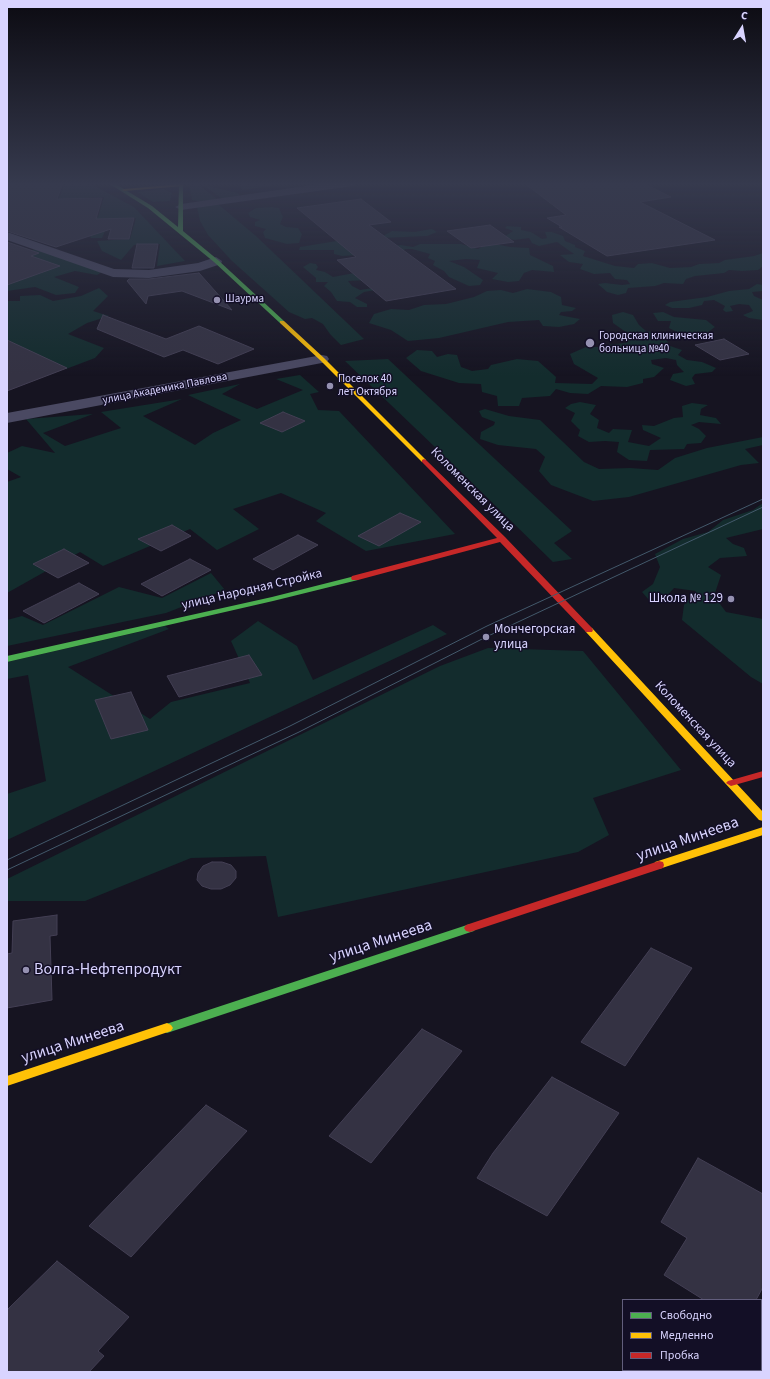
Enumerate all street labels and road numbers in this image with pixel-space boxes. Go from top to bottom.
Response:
street label: улица Академика Павлова [102,370,228,408]
street label: Коломенская улица [427,445,517,535]
street label: улица Народная Стройка [180,566,324,614]
street label: Коломенская улица [651,679,739,771]
street label: улица Минеева [634,814,742,866]
street label: улица Минеева [327,916,435,968]
street label: улица Минеева [19,1017,127,1069]

